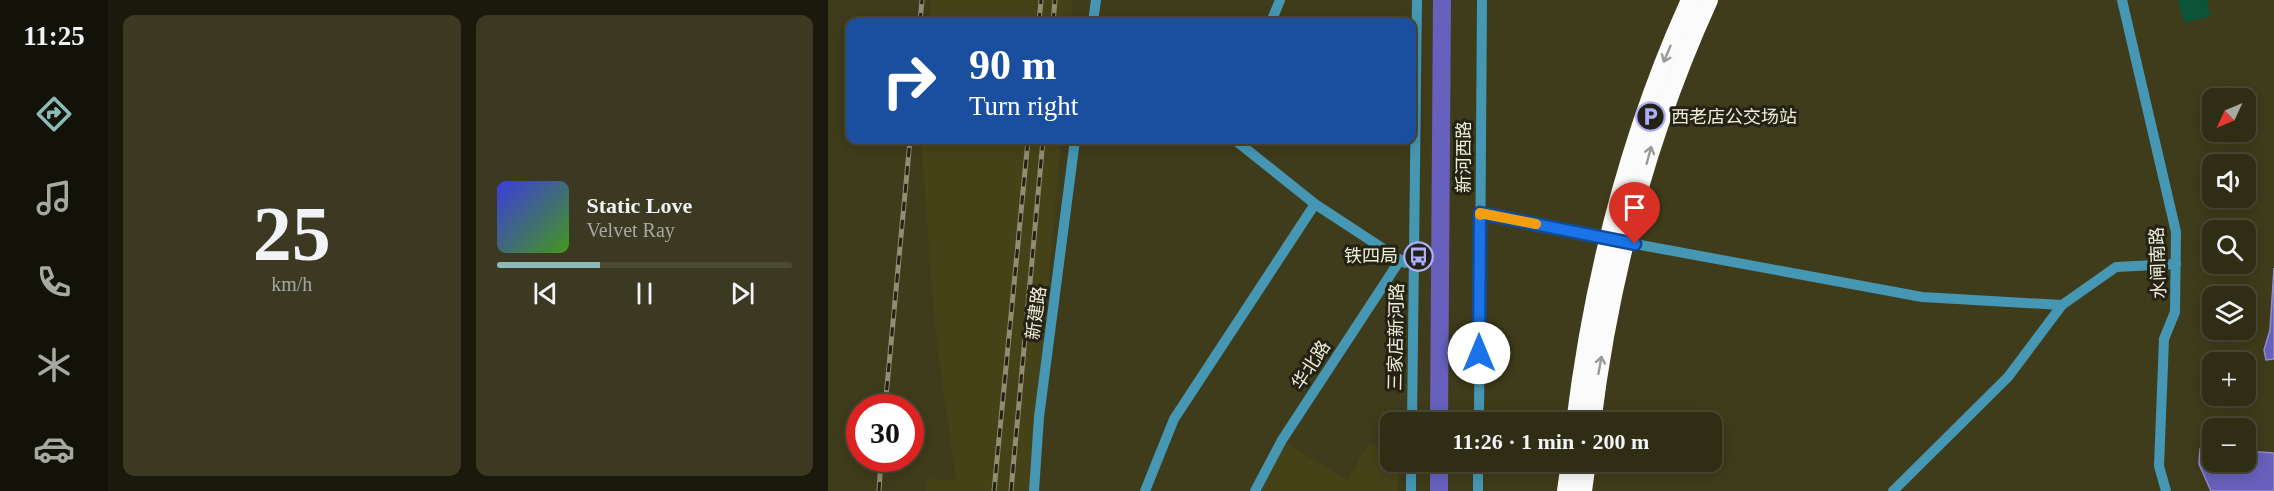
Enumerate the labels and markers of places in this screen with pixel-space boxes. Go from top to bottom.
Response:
parking icon: 西老店公交场站 [1634,101,1666,133]
place label: 西老店公交场站 [1671,107,1797,127]
pin [1609,182,1660,244]
bus stop icon: 铁四局 [1403,240,1435,272]
place label: 铁四局 [1344,246,1398,266]

